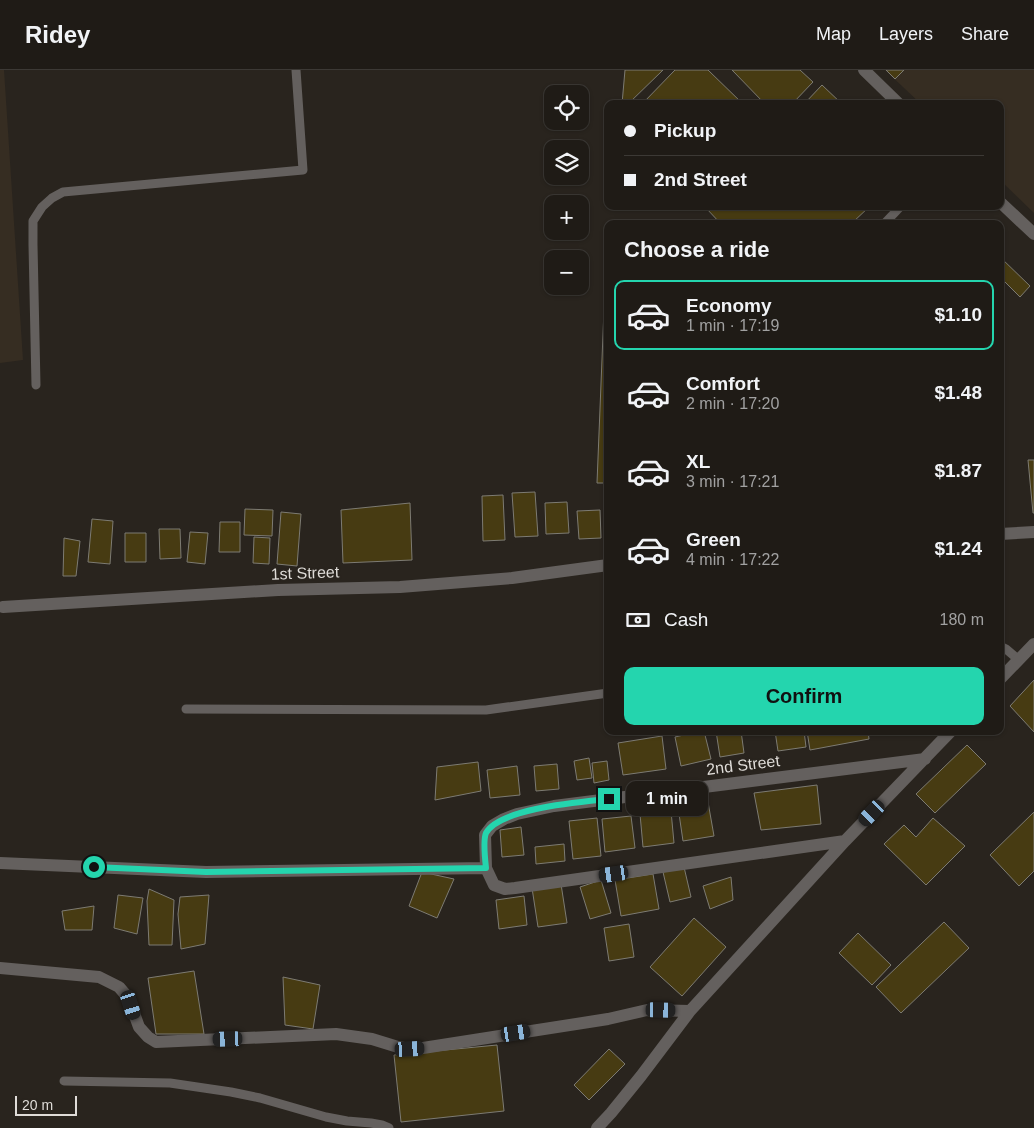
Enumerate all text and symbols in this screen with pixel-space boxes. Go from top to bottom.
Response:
text: Ridey [25,21,90,48]
text: Map [816,24,851,44]
text: Layers [879,24,933,44]
text: Share [961,24,1009,44]
map controls [544,85,589,295]
button: locate [544,85,589,130]
text: Pickup [654,120,716,141]
button: layers [544,140,589,185]
text: 2nd Street [654,169,747,190]
button: + [544,195,589,240]
text: Choose a ride [624,237,769,262]
button: − [544,250,589,295]
icon: car [626,293,671,338]
text: Economy [686,295,772,316]
text: $1.10 [934,304,982,325]
text: 1 min · 17:19 [686,317,779,334]
icon: car [626,371,671,416]
text: Comfort [686,373,760,394]
text: $1.48 [934,382,982,403]
text: 2 min · 17:20 [686,395,779,412]
icon: car [626,449,671,494]
text: XL [686,451,710,472]
text: $1.87 [934,460,982,481]
text: 3 min · 17:21 [686,473,779,490]
icon: car [626,527,671,572]
text: Green [686,529,741,550]
text: $1.24 [934,538,982,559]
text: 4 min · 17:22 [686,551,779,568]
street label: 1st Street [270,563,340,583]
icon: cash [624,606,652,634]
text: Cash [664,609,708,630]
text: 180 m [940,611,984,628]
button: Confirm [624,667,984,725]
street label: 2nd Street [705,752,781,778]
callout: 1 min [626,782,709,816]
route end [598,788,620,810]
text: 1 min [646,790,688,807]
car [856,797,887,829]
route start [83,856,105,878]
car [598,864,629,884]
car [119,988,142,1022]
car [645,1002,676,1018]
car [500,1023,531,1043]
car [212,1031,243,1047]
car [394,1041,425,1057]
scale bar [15,1093,78,1116]
text: 20 m [22,1097,53,1113]

